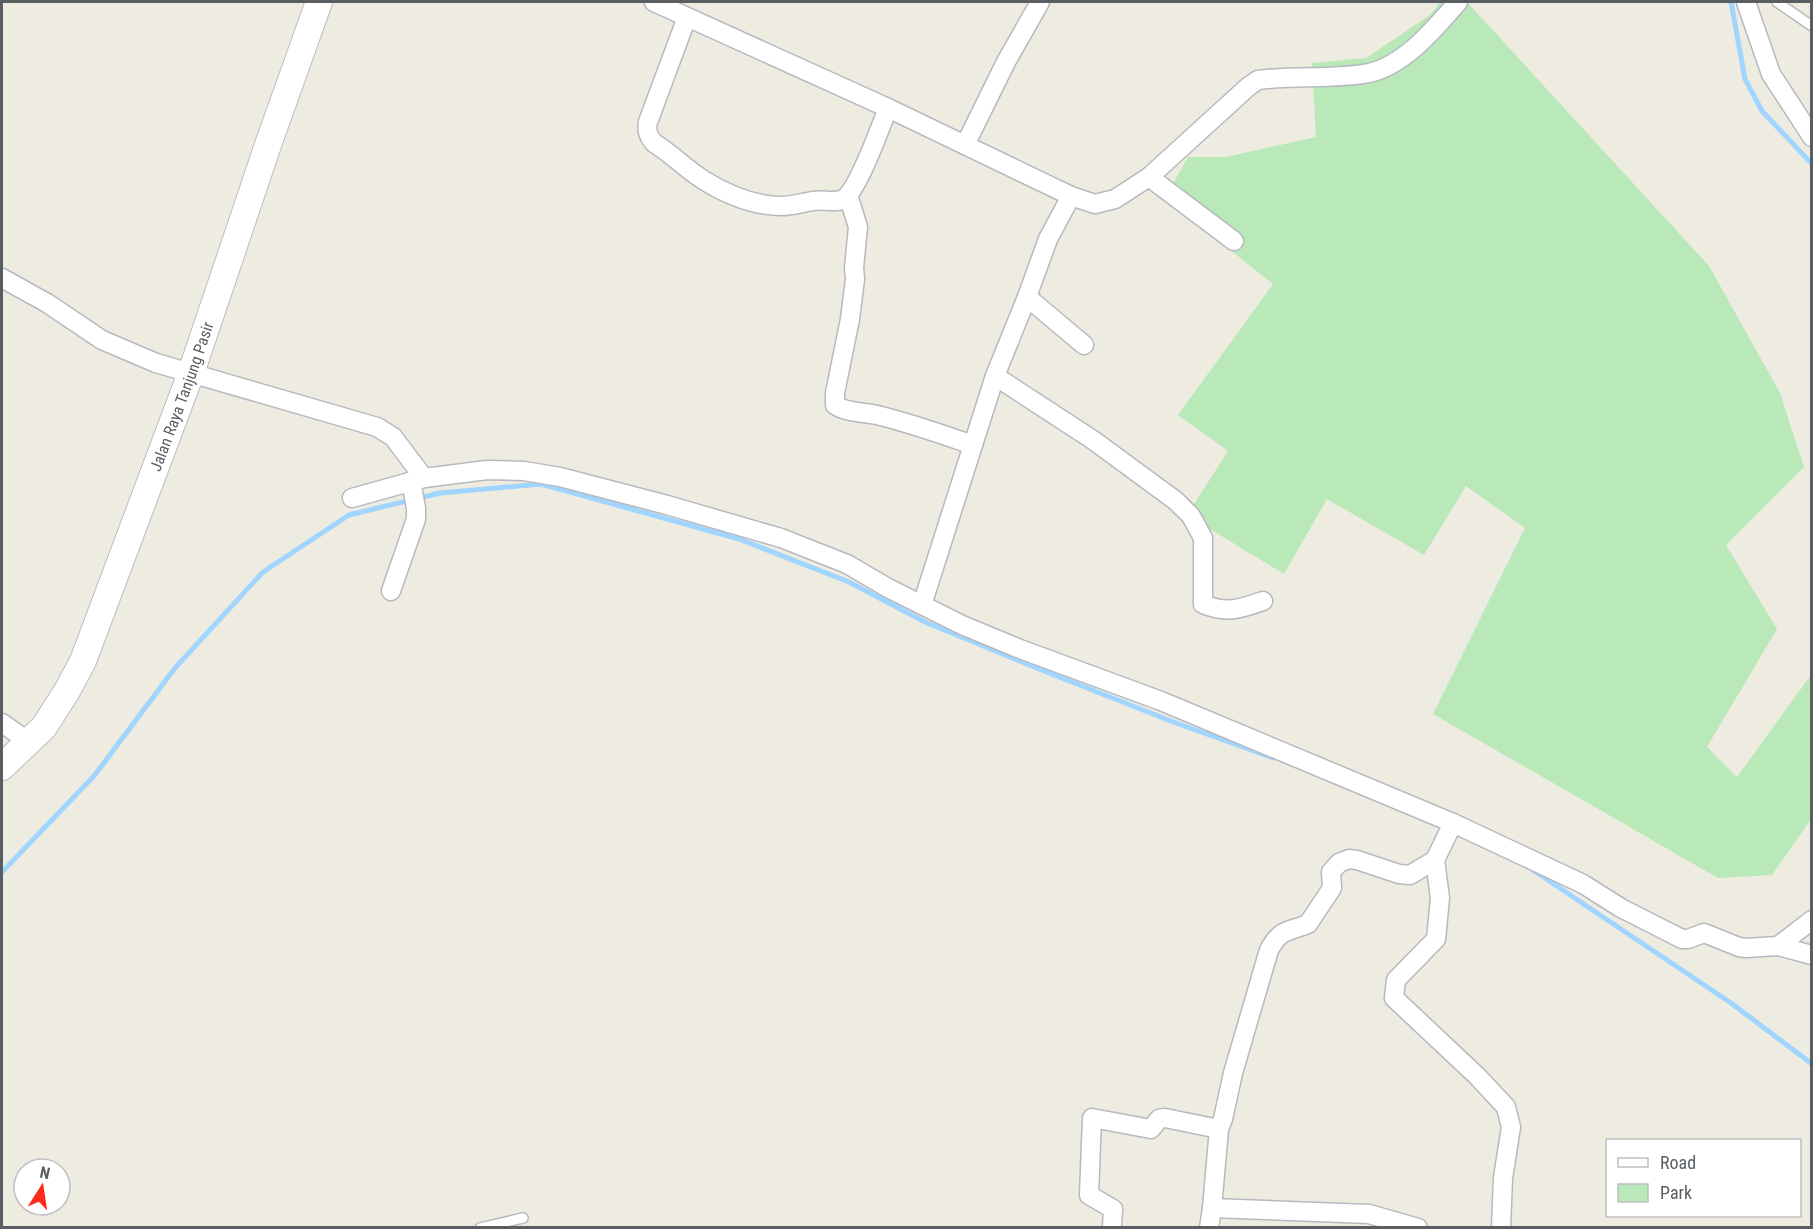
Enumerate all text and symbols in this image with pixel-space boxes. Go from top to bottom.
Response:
street label: Jalan Raya Tanjung Pasir [146,319,218,474]
legend [1606,1139,1801,1217]
text: Road [1660,1152,1696,1173]
north arrow [12,1157,72,1217]
text: N [38,1163,52,1183]
text: Park [1660,1182,1692,1203]

